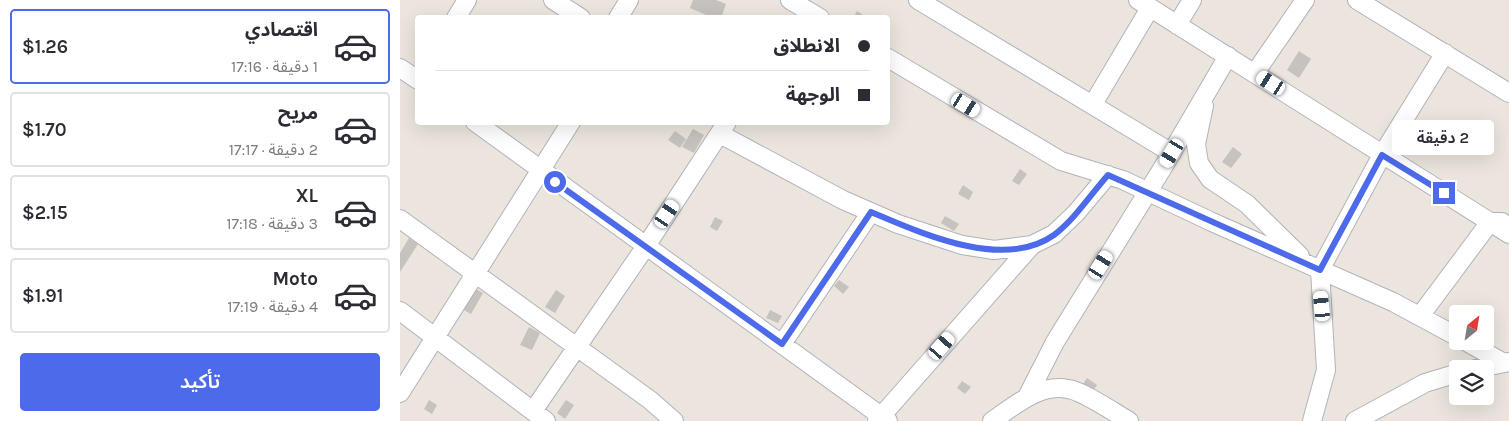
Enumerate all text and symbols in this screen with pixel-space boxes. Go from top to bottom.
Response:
text: اقتصادي [245,19,318,41]
icon: car [333,24,378,69]
text: الانطلاق [774,35,840,57]
text: $1.26 [22,36,68,58]
text: 1 دقيقة · 17:16 [231,57,318,76]
car [1254,69,1287,97]
text: الوجهة [786,84,840,106]
car [949,91,982,119]
text: مريح [278,102,318,124]
icon: car [333,107,378,152]
text: $1.70 [22,119,66,141]
callout: 2 دقيقة [1393,120,1495,156]
text: 2 دقيقة [1417,128,1469,147]
car [1157,136,1186,170]
text: 2 دقيقة · 17:17 [229,140,318,159]
route start [544,171,566,193]
route end [1433,182,1455,204]
text: XL [296,185,318,207]
icon: car [333,190,378,235]
car [652,197,681,231]
text: $2.15 [22,202,68,224]
text: 3 دقيقة · 17:18 [226,214,318,233]
car [1086,248,1115,282]
text: Moto [272,268,318,290]
icon: car [333,273,378,318]
text: $1.91 [22,285,63,307]
car [1312,290,1331,322]
text: 4 دقيقة · 17:19 [227,297,318,316]
north arrow [1449,305,1494,350]
map controls [1449,305,1494,405]
car [926,330,957,362]
button: تأكيد [20,353,380,411]
button: layers [1449,360,1494,405]

